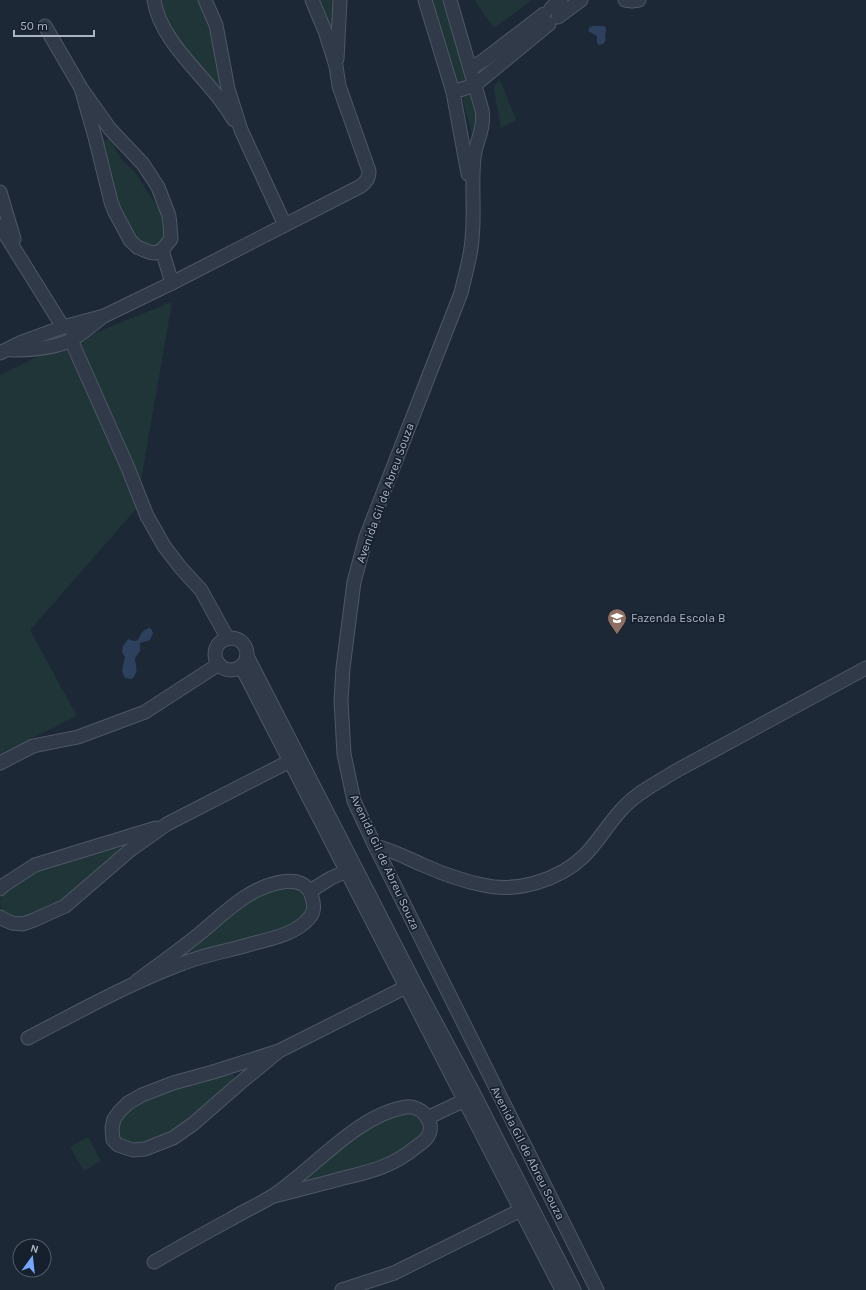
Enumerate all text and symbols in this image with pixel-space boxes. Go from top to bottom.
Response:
scale bar [14,12,94,38]
text: 50 m [20,19,48,33]
street label: Avenida Gil de Abreu Souza [353,421,417,565]
school or university icon: Fazenda Escola B [606,607,628,635]
place label: Fazenda Escola B [631,611,725,625]
street label: Avenida Gil de Abreu Souza [347,792,423,932]
street label: Avenida Gil de Abreu Souza [488,1084,568,1222]
north arrow [12,1238,52,1278]
text: N [29,1242,40,1256]

